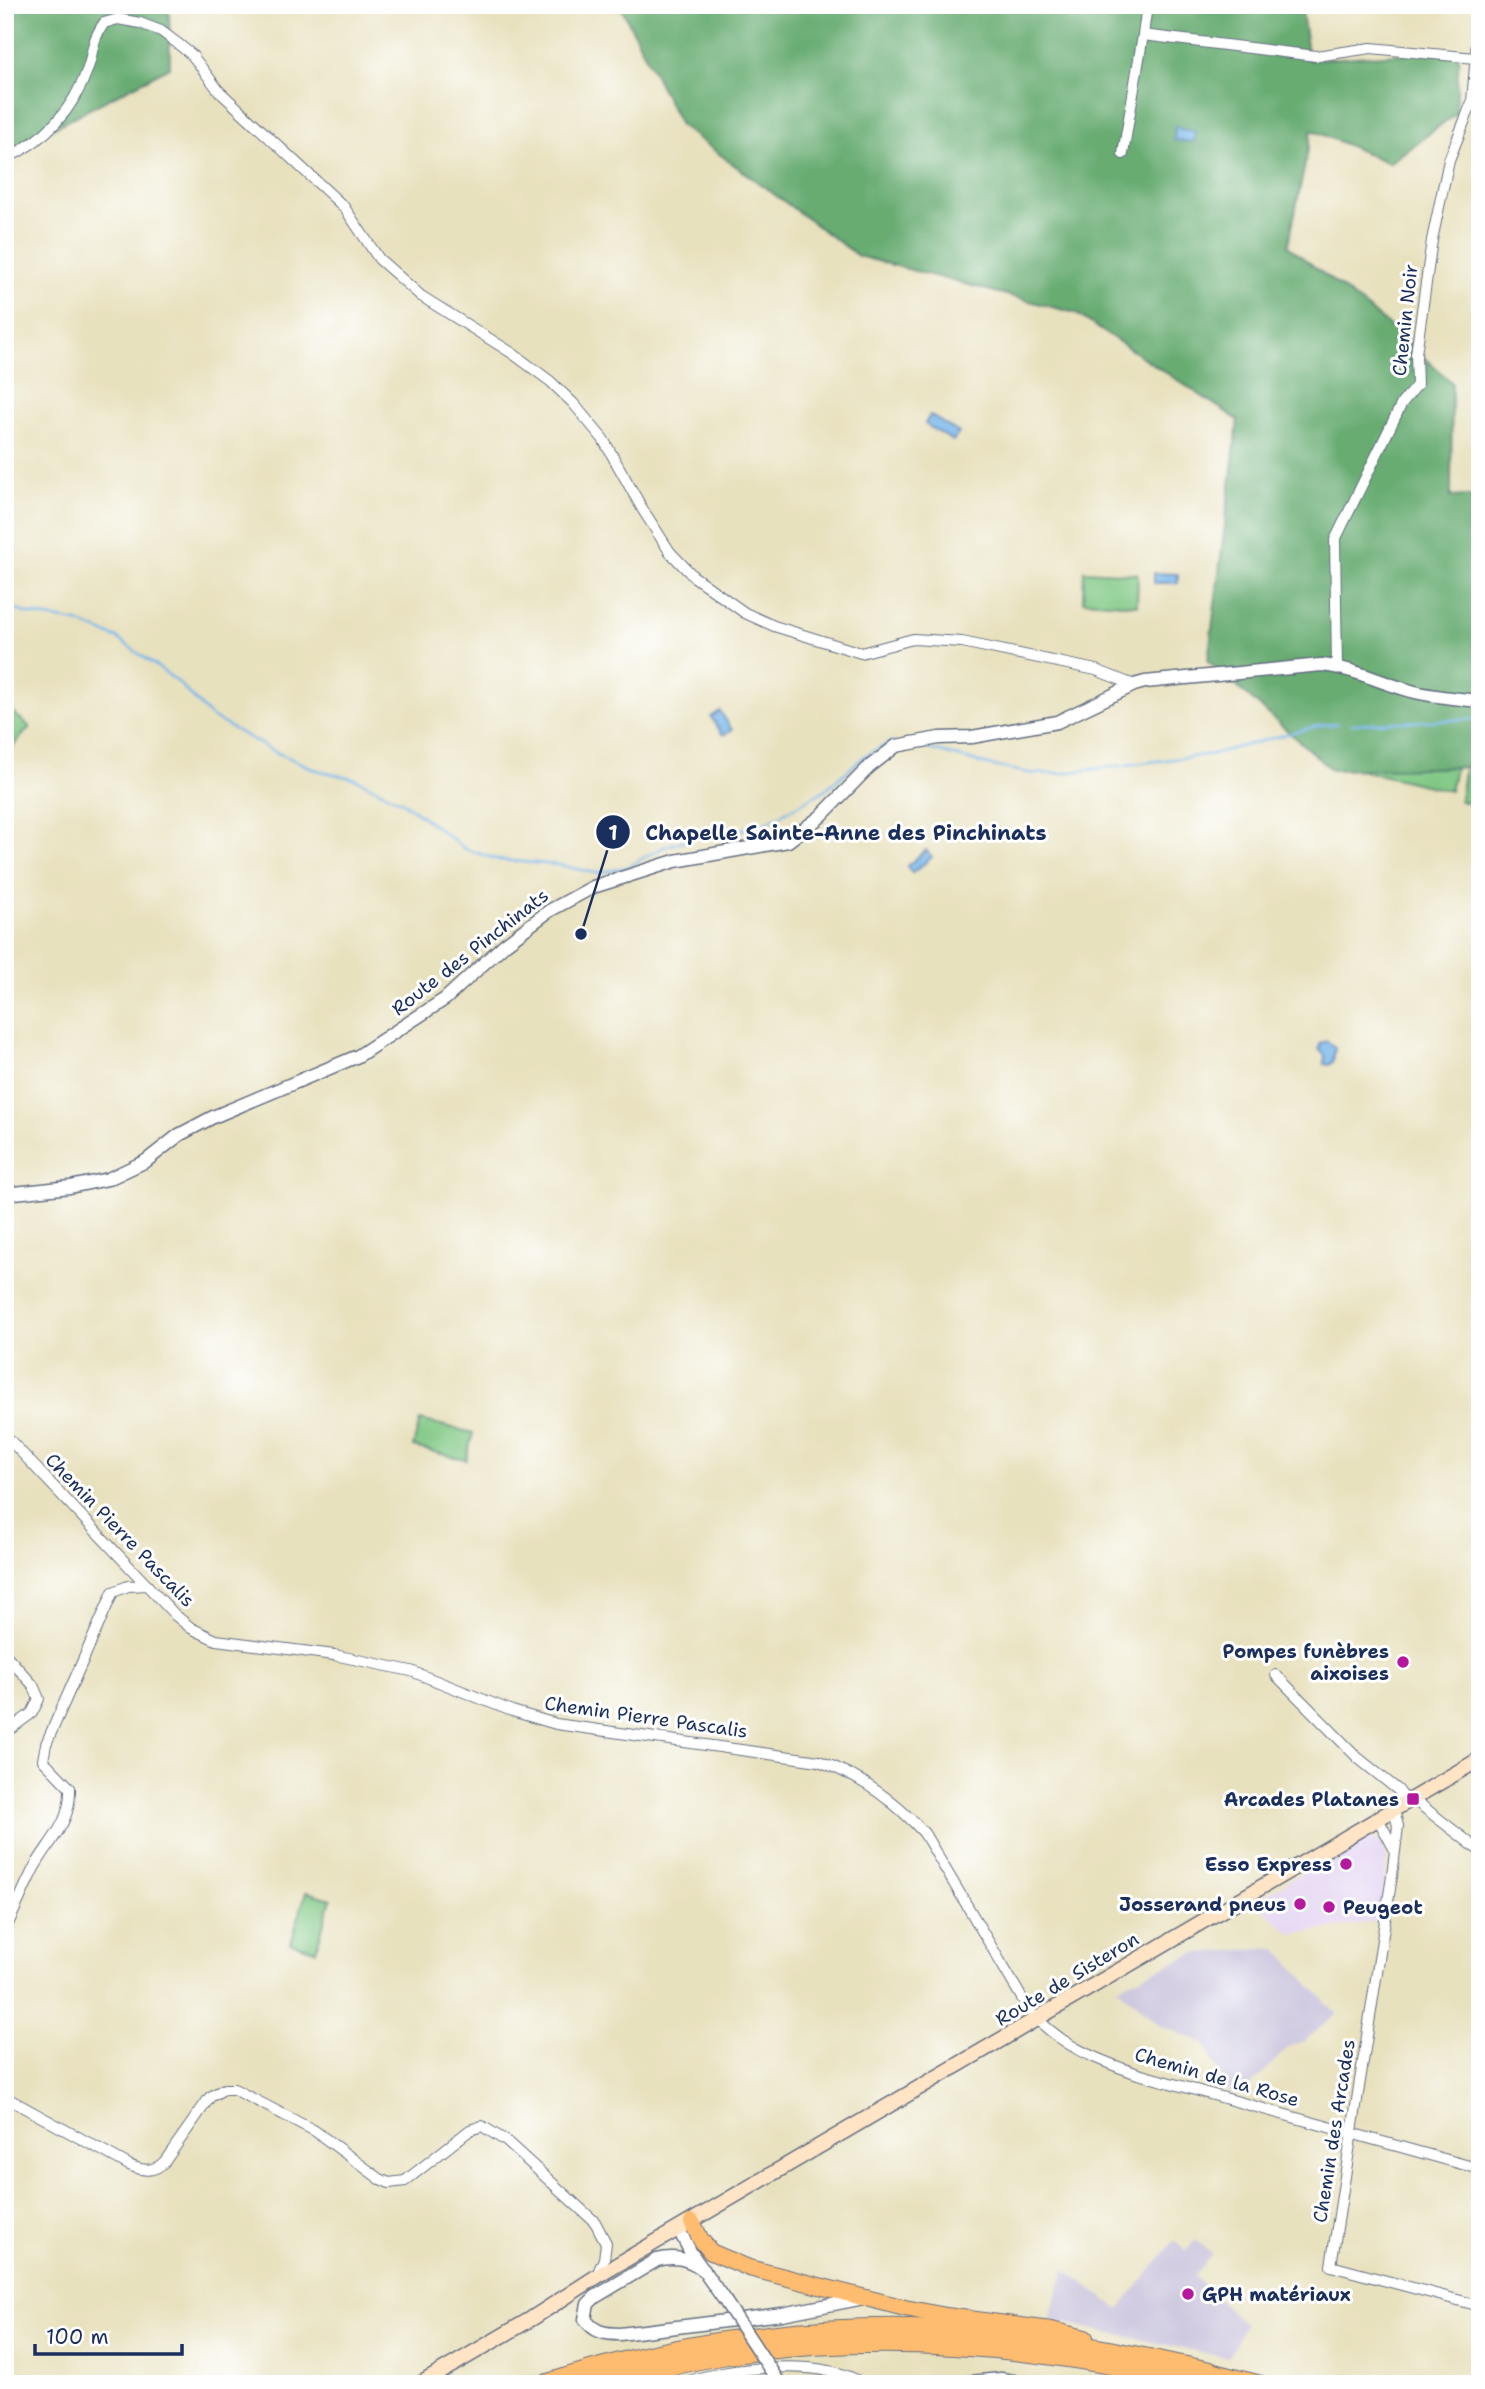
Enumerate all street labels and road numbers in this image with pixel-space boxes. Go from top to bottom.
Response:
street label: Chemin Noir [1387,263,1423,377]
street label: Route des Pinchinats [386,883,554,1021]
street label: Chemin Pierre Pascalis [40,1448,200,1612]
street label: Chemin Pierre Pascalis [543,1690,749,1744]
street label: Route de Sisteron [991,1926,1143,2032]
street label: Chemin des Arcades [1307,2038,1361,2224]
street label: Chemin de la Rose [1132,2042,1302,2112]

